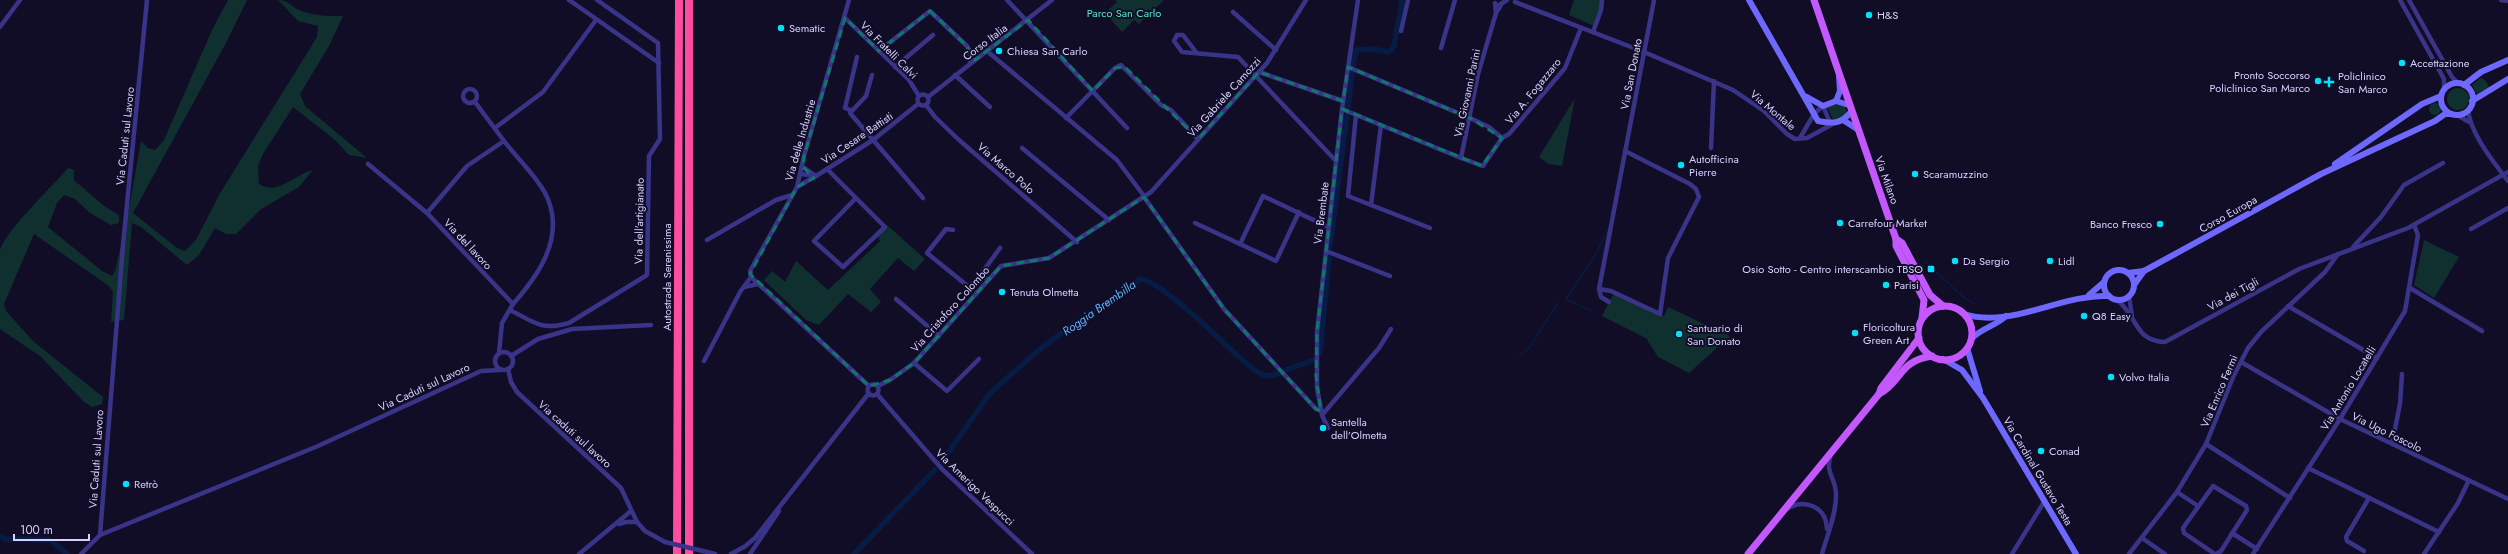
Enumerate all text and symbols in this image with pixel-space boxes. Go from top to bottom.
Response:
park label: Parco San Carlo [1087,5,1161,21]
place label: H&S [1877,7,1898,23]
marker: H&S [1864,10,1874,20]
street label: Via Fratelli Calvi [857,18,921,82]
place label: Sematic [789,20,825,36]
street label: Corso Italia [959,20,1011,64]
marker: Sematic [776,23,786,33]
street label: Via San Donato [1616,37,1646,111]
place label: Chiesa San Carlo [1007,43,1087,59]
marker: Chiesa San Carlo [994,46,1004,56]
street label: Via Giovanni Parini [1450,47,1484,139]
street label: Via Gabriele Camozzi [1184,53,1265,141]
street label: Via A. Fogazzaro [1501,54,1565,128]
place label: Accettazione [2410,55,2470,71]
marker: Accettazione [2397,58,2407,68]
place label: Pronto Soccorso Policlinico San Marco [2210,67,2310,96]
place label: Policlinico San Marco [2338,68,2387,97]
marker: Pronto Soccorso Policlinico San Marco [2313,76,2323,86]
marker: Policlinico San Marco [2323,76,2335,88]
street label: Via Caduti sul Lavoro [112,86,138,186]
street label: Via Montale [1747,86,1800,134]
street label: Via delle Industrie [781,97,819,183]
street label: Via Cesare Battisti [818,108,896,168]
street label: Via Marco Polo [974,139,1038,197]
place label: Autofficina Pierre [1689,151,1739,180]
street label: Via Milano [1871,154,1903,206]
marker: Autofficina Pierre [1676,160,1686,170]
place label: Scaramuzzino [1923,166,1988,182]
marker: Scaramuzzino [1910,169,1920,179]
street label: Via dell'artigianato [630,178,648,264]
street label: Via Brembate [1309,181,1333,245]
street label: Corso Europa [2196,191,2260,237]
street label: Via del lavoro [440,215,496,273]
place label: Carrefour Market [1848,215,1927,231]
place label: Banco Fresco [2090,216,2152,232]
marker: Carrefour Market [1835,218,1845,228]
marker: Banco Fresco [2155,219,2165,229]
street label: Autostrada Serenissima [659,223,675,331]
place label: Da Sergio [1963,253,2010,269]
place label: Lidl [2058,253,2075,269]
marker: Da Sergio [1950,256,1960,266]
marker: Lidl [2045,256,2055,266]
place label: Osio Sotto - Centro interscambio TBSO [1742,261,1923,277]
street label: Via Cristoforo Colombo [907,262,993,356]
marker: Osio Sotto - Centro interscambio TBSO [1926,264,1936,274]
street label: Via dei Tigli [2204,273,2262,315]
water label: Roggia Brembilla [1058,276,1140,340]
place label: Parisi [1894,277,1919,293]
marker: Parisi [1881,280,1891,290]
place label: Tenuta Olmetta [1010,284,1079,300]
marker: Tenuta Olmetta [997,287,1007,297]
place label: Q8 Easy [2092,308,2131,324]
marker: Q8 Easy [2079,311,2089,321]
place label: Floricoltura Green Art [1863,319,1915,348]
place label: Santuario di San Donato [1687,320,1743,349]
marker: Floricoltura Green Art [1850,328,1860,338]
marker: Santuario di San Donato [1674,329,1684,339]
street label: Via Antonio Locatelli [2316,343,2380,433]
street label: Via Enrico Fermi [2196,352,2242,430]
street label: Via Caduti sul Lavoro [376,359,472,415]
place label: Volvo Italia [2119,369,2169,385]
marker: Volvo Italia [2106,372,2116,382]
street label: Via caduti sul lavoro [535,397,615,471]
street label: Via Ugo Foscolo [2349,408,2425,456]
street label: Via Caduti sul Lavoro [85,409,107,509]
place label: Santella dell’Olmetta [1331,414,1387,443]
street label: Via Cardinal Gustavo Testa [1999,414,2077,528]
marker: Santella dell’Olmetta [1318,423,1328,433]
place label: Conad [2049,443,2080,459]
street label: Via Amerigo Vespucci [932,445,1018,529]
marker: Conad [2036,446,2046,456]
place label: Retrò [134,476,158,492]
marker: Retrò [121,479,131,489]
scale bar [14,516,89,542]
text: 100 m [20,521,53,539]

